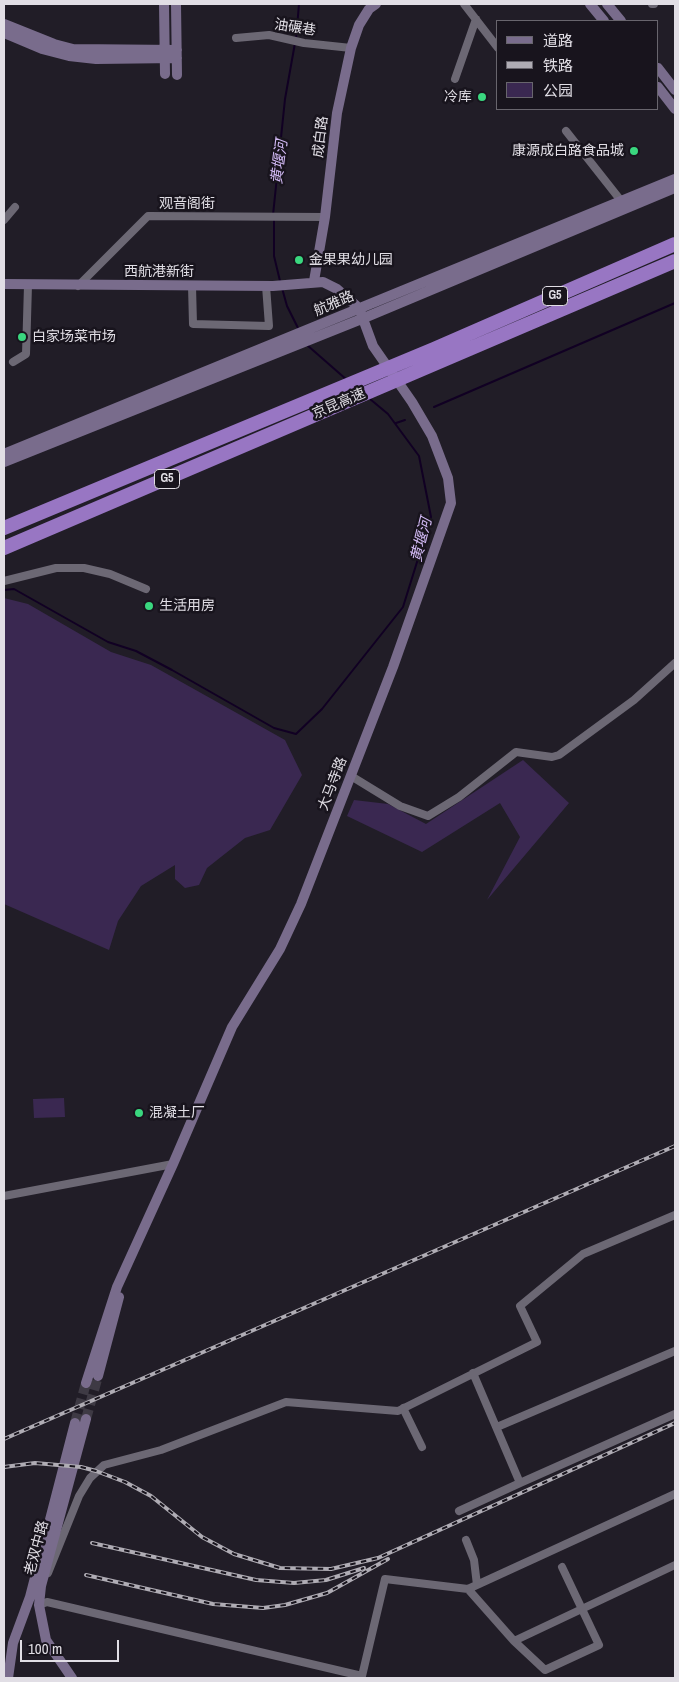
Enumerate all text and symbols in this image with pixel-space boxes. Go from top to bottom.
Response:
street label: 油碾巷 [273,16,317,40]
legend [497,20,659,110]
text: 道路 [543,30,573,51]
text: 铁路 [543,55,573,76]
text: 公园 [543,80,573,101]
place label: 冷库 [444,89,472,105]
marker: 冷库 [476,91,488,103]
street label: 成白路 [310,115,332,159]
water label: 黄堰河 [268,139,292,185]
place label: 康源成白路食品城 [512,143,624,159]
marker: 康源成白路食品城 [628,145,640,157]
street label: 观音阁街 [159,196,215,212]
place label: 金果果幼儿园 [309,252,393,268]
marker: 金果果幼儿园 [293,254,305,266]
street label: 西航港新街 [124,264,194,280]
road number: G5 [542,286,568,306]
street label: 航雅路 [311,288,357,320]
place label: 白家场菜市场 [32,329,116,345]
marker: 白家场菜市场 [16,331,28,343]
street label: 京昆高速 [310,385,368,423]
road number: G5 [154,469,180,488]
water label: 黄堰河 [408,516,436,564]
place label: 生活用房 [159,598,215,614]
marker: 生活用房 [143,600,155,612]
street label: 大马寺路 [315,755,351,813]
place label: 混凝土厂 [149,1105,205,1121]
marker: 混凝土厂 [133,1107,145,1119]
street label: 老双中路 [22,1519,52,1577]
scale bar [22,1630,121,1662]
text: 100 m [28,1638,62,1659]

